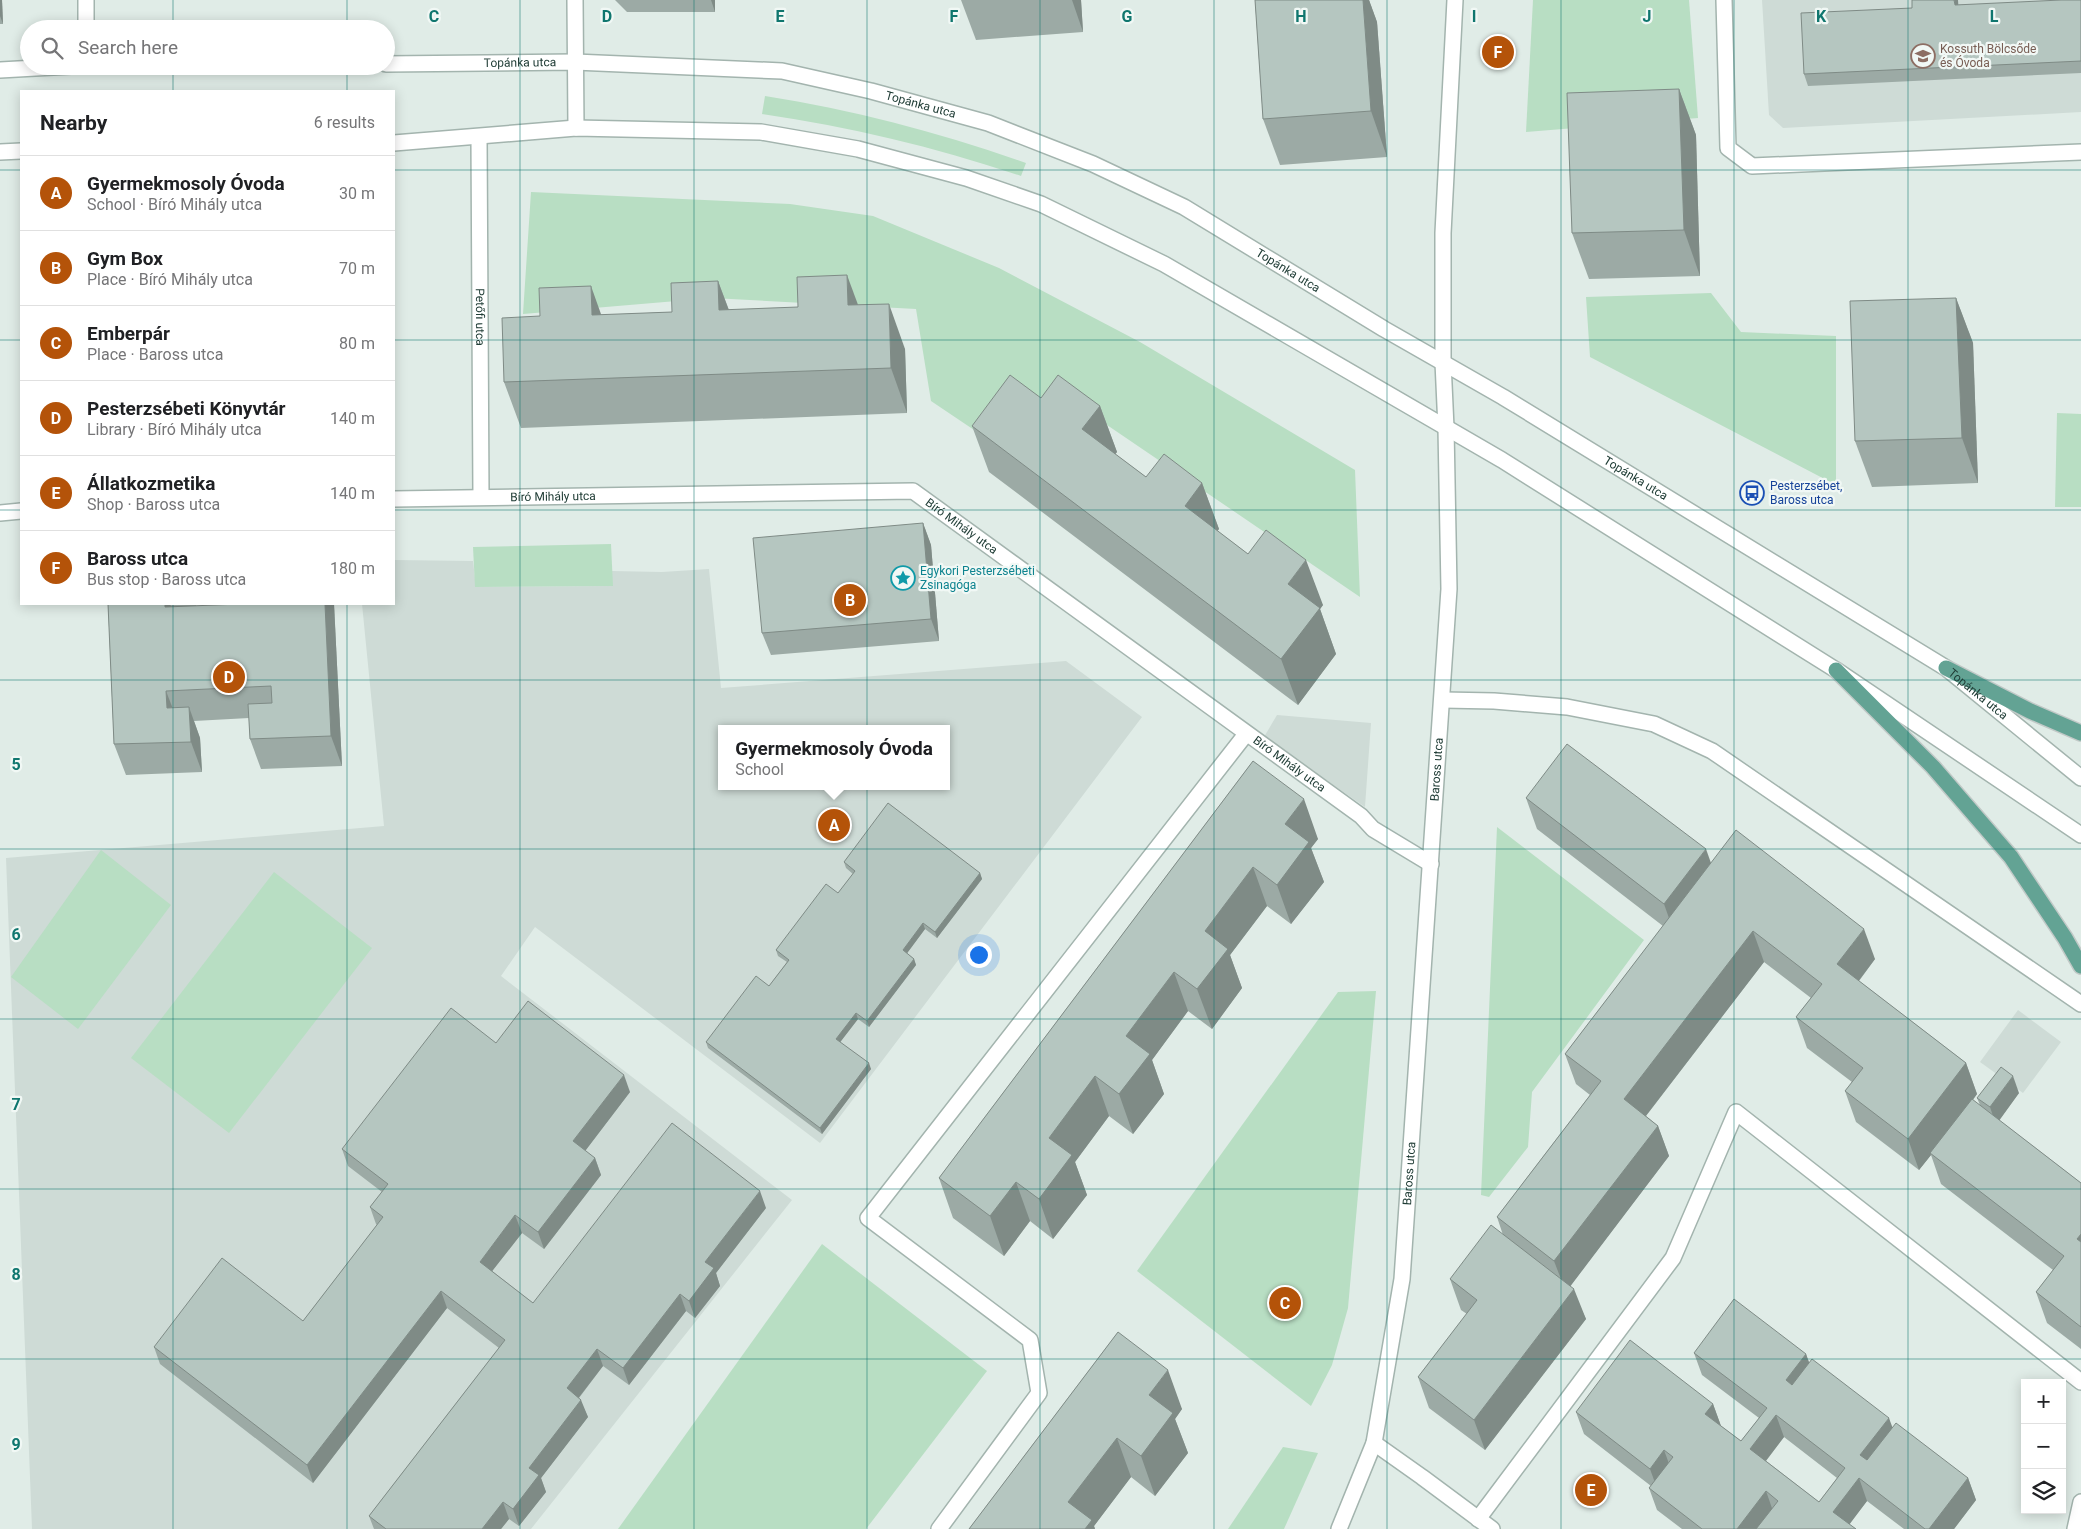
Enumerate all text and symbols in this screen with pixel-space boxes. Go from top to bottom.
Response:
text: C [429,7,439,26]
text: D [602,7,612,26]
text: E [776,7,785,26]
text: F [950,7,959,26]
text: G [1122,7,1133,26]
text: H [1295,7,1307,26]
text: I [1472,7,1476,26]
text: J [1643,7,1651,26]
text: K [1816,7,1827,26]
text: L [1990,7,1999,26]
search box [20,20,395,75]
pin: F [1482,33,1514,71]
icon: search [38,34,66,62]
text: Search here [78,36,178,59]
place label: Kossuth Bölcsőde és Óvoda [1940,42,2036,70]
school or university icon: Kossuth Bölcsőde és Óvoda [1910,43,1936,69]
street label: Topánka utca [484,55,556,70]
street label: Topánka utca [884,88,957,121]
text: Nearby [40,111,107,135]
text: 6 results [314,113,375,132]
text: Gyermekmosoly Óvoda [87,172,285,195]
text: A [51,184,61,203]
text: 30 m [339,184,375,203]
text: School · Bíró Mihály utca [87,195,262,214]
street label: Topánka utca [1254,246,1323,295]
text: Gym Box [87,247,163,270]
text: B [51,259,61,278]
text: 70 m [339,259,375,278]
text: Place · Bíró Mihály utca [87,270,253,289]
street label: Petőfi utca [473,288,487,346]
text: Emberpár [87,322,170,345]
text: C [51,334,61,353]
text: 80 m [339,334,375,353]
text: Place · Baross utca [87,345,223,364]
text: Pesterzsébeti Könyvtár [87,397,286,420]
text: D [51,409,61,428]
text: 140 m [330,409,375,428]
text: Library · Bíró Mihály utca [87,420,262,439]
street label: Topánka utca [1601,453,1670,503]
text: Állatkozmetika [87,472,215,495]
place label: Pesterzsébet, Baross utca [1770,479,1842,507]
bus stop icon: Pesterzsébet, Baross utca [1739,480,1765,506]
text: E [52,484,61,503]
text: 140 m [330,484,375,503]
street label: Bíró Mihály utca [510,489,596,504]
text: Shop · Baross utca [87,495,220,514]
street label: Bíró Mihály utca [923,495,1000,557]
text: Baross utca [87,547,188,570]
text: F [52,559,60,578]
text: 180 m [330,559,375,578]
place label: Egykori Pesterzsébeti Zsinagóga [920,564,1035,592]
place icon: Egykori Pesterzsébeti Zsinagóga [890,565,916,591]
text: Bus stop · Baross utca [87,570,246,589]
pin: B [834,581,866,619]
pin: D [213,658,245,696]
street label: Topánka utca [1946,666,2010,722]
popup [718,725,950,790]
street label: Bíró Mihály utca [1251,733,1328,795]
text: Gyermekmosoly Óvoda [735,737,933,760]
street label: Baross utca [1428,737,1446,802]
text: 5 [11,755,21,774]
text: School [735,760,784,779]
pin: A [818,806,850,844]
text: 6 [11,925,21,944]
your location [966,942,992,968]
text: 7 [11,1095,21,1114]
street label: Baross utca [1400,1141,1418,1206]
text: 8 [11,1265,21,1284]
pin: C [1269,1284,1301,1322]
map controls [2021,1379,2066,1514]
button: + [2021,1379,2066,1424]
button: − [2021,1424,2066,1469]
text: 9 [11,1435,21,1454]
button: layers [2021,1469,2066,1514]
pin: E [1575,1471,1607,1509]

